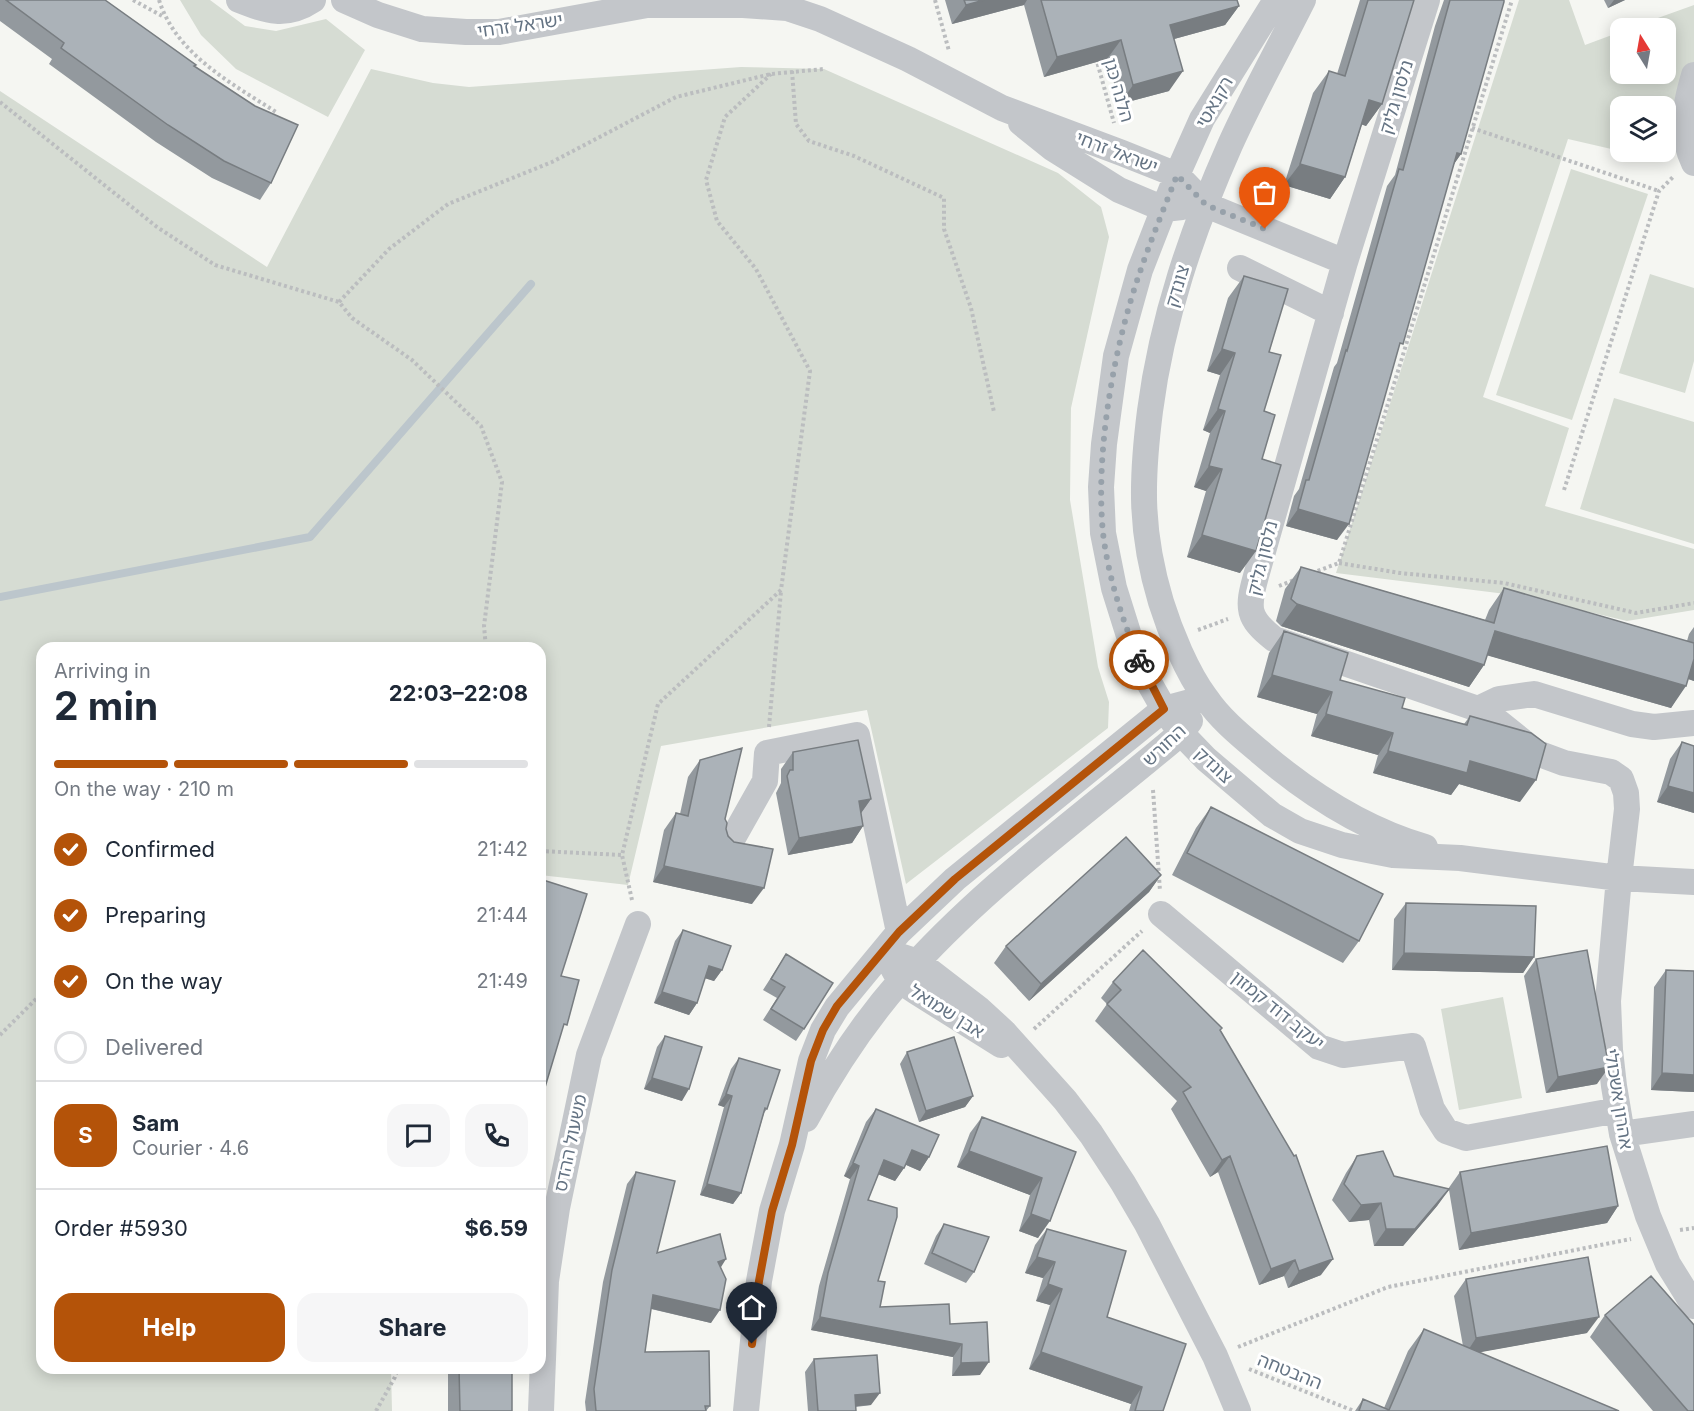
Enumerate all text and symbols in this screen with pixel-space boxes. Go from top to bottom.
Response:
street label: ישראל זרחי [476,9,564,41]
north arrow [1610,18,1676,84]
map controls [1610,18,1676,162]
street label: הלנה כגן [1100,55,1138,125]
street label: נלסון גליק [1375,57,1417,137]
street label: רקנאטי [1191,73,1237,131]
button: layers [1610,96,1676,162]
street label: ישראל זרחי [1073,127,1161,177]
pin [1239,167,1290,229]
icon: bag [1248,176,1281,209]
street label: צונדק [1161,262,1193,310]
street label: נלסון גליק [1243,518,1281,598]
courier [1109,630,1169,690]
icon: bike [1123,644,1156,677]
text: Arriving in [54,659,151,683]
text: 22:03–22:08 [389,680,528,706]
text: 2 min [54,682,158,729]
street label: החורש [1138,720,1190,770]
street label: צונדק [1191,743,1237,787]
text: On the way · 210 m [54,777,234,801]
icon: check [54,833,87,866]
text: Confirmed [105,836,215,862]
text: 21:42 [477,837,528,861]
icon: check [54,899,87,932]
text: Preparing [105,902,206,928]
text: 21:44 [476,903,528,927]
icon: check [54,965,87,998]
street label: יעקב דוד קמזון [1227,966,1329,1054]
text: On the way [105,968,223,994]
text: 21:49 [477,969,528,993]
street label: אבן שמואל [906,980,988,1042]
text: Delivered [105,1034,203,1060]
street label: אהרון אשכולי [1601,1047,1637,1151]
street label: משעול ההדס [549,1092,591,1194]
button: chat [387,1104,450,1167]
button: phone [465,1104,528,1167]
text: Sam [132,1110,179,1136]
text: S [78,1122,93,1148]
text: Courier · 4.6 [132,1136,249,1160]
text: Order #5930 [54,1215,188,1241]
text: $6.59 [464,1215,528,1241]
pin [726,1282,777,1344]
icon: home [735,1291,768,1324]
button: Help [54,1293,285,1362]
button: Share [297,1293,528,1362]
street label: ההבטחה [1255,1349,1325,1393]

